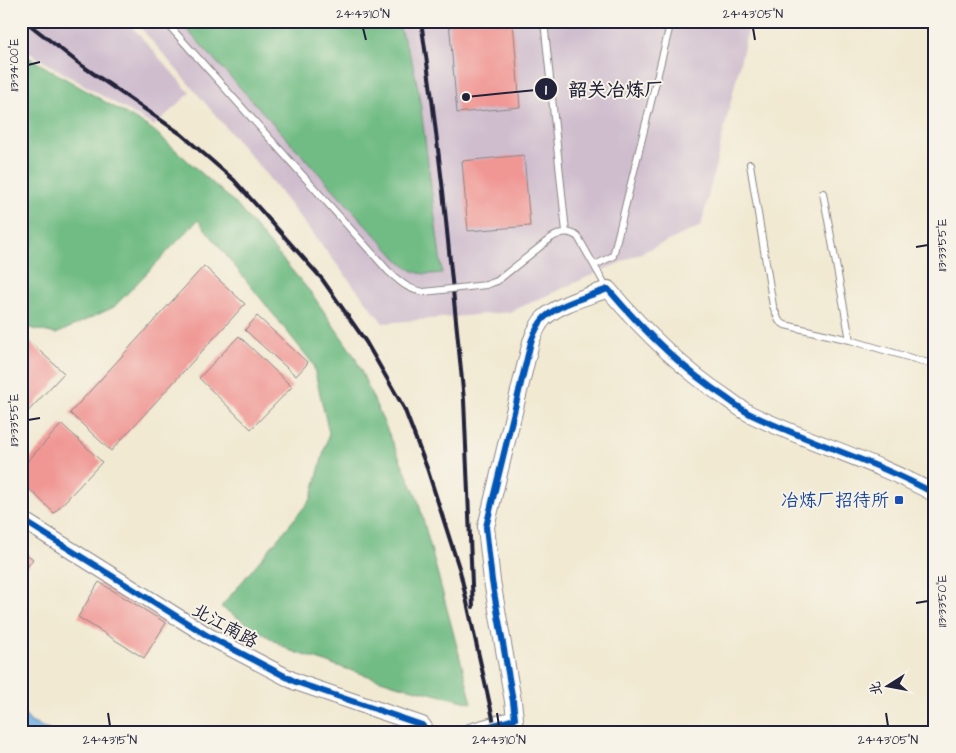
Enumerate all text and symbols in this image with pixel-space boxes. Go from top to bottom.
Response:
text: 24°43'10"N [336,6,390,23]
text: 24°43'05"N [723,6,784,23]
text: 113°34'00"E [6,38,23,92]
callout: 韶关冶炼厂 [534,72,674,106]
text: 韶关冶炼厂 [568,77,664,104]
text: 1 [545,80,547,101]
text: 113°33'55"E [934,219,951,271]
text: 113°33'55"E [6,394,23,446]
place label: 冶炼厂招待所 [781,488,889,513]
marker: 冶炼厂招待所 [893,494,905,506]
text: 113°33'50"E [934,575,951,627]
street label: 北江南路 [187,598,263,654]
north arrow [864,660,914,710]
text: 北 [865,680,887,697]
text: 24°43'15"N [83,732,138,749]
text: 24°43'10"N [472,732,526,749]
text: 24°43'05"N [858,732,919,749]

